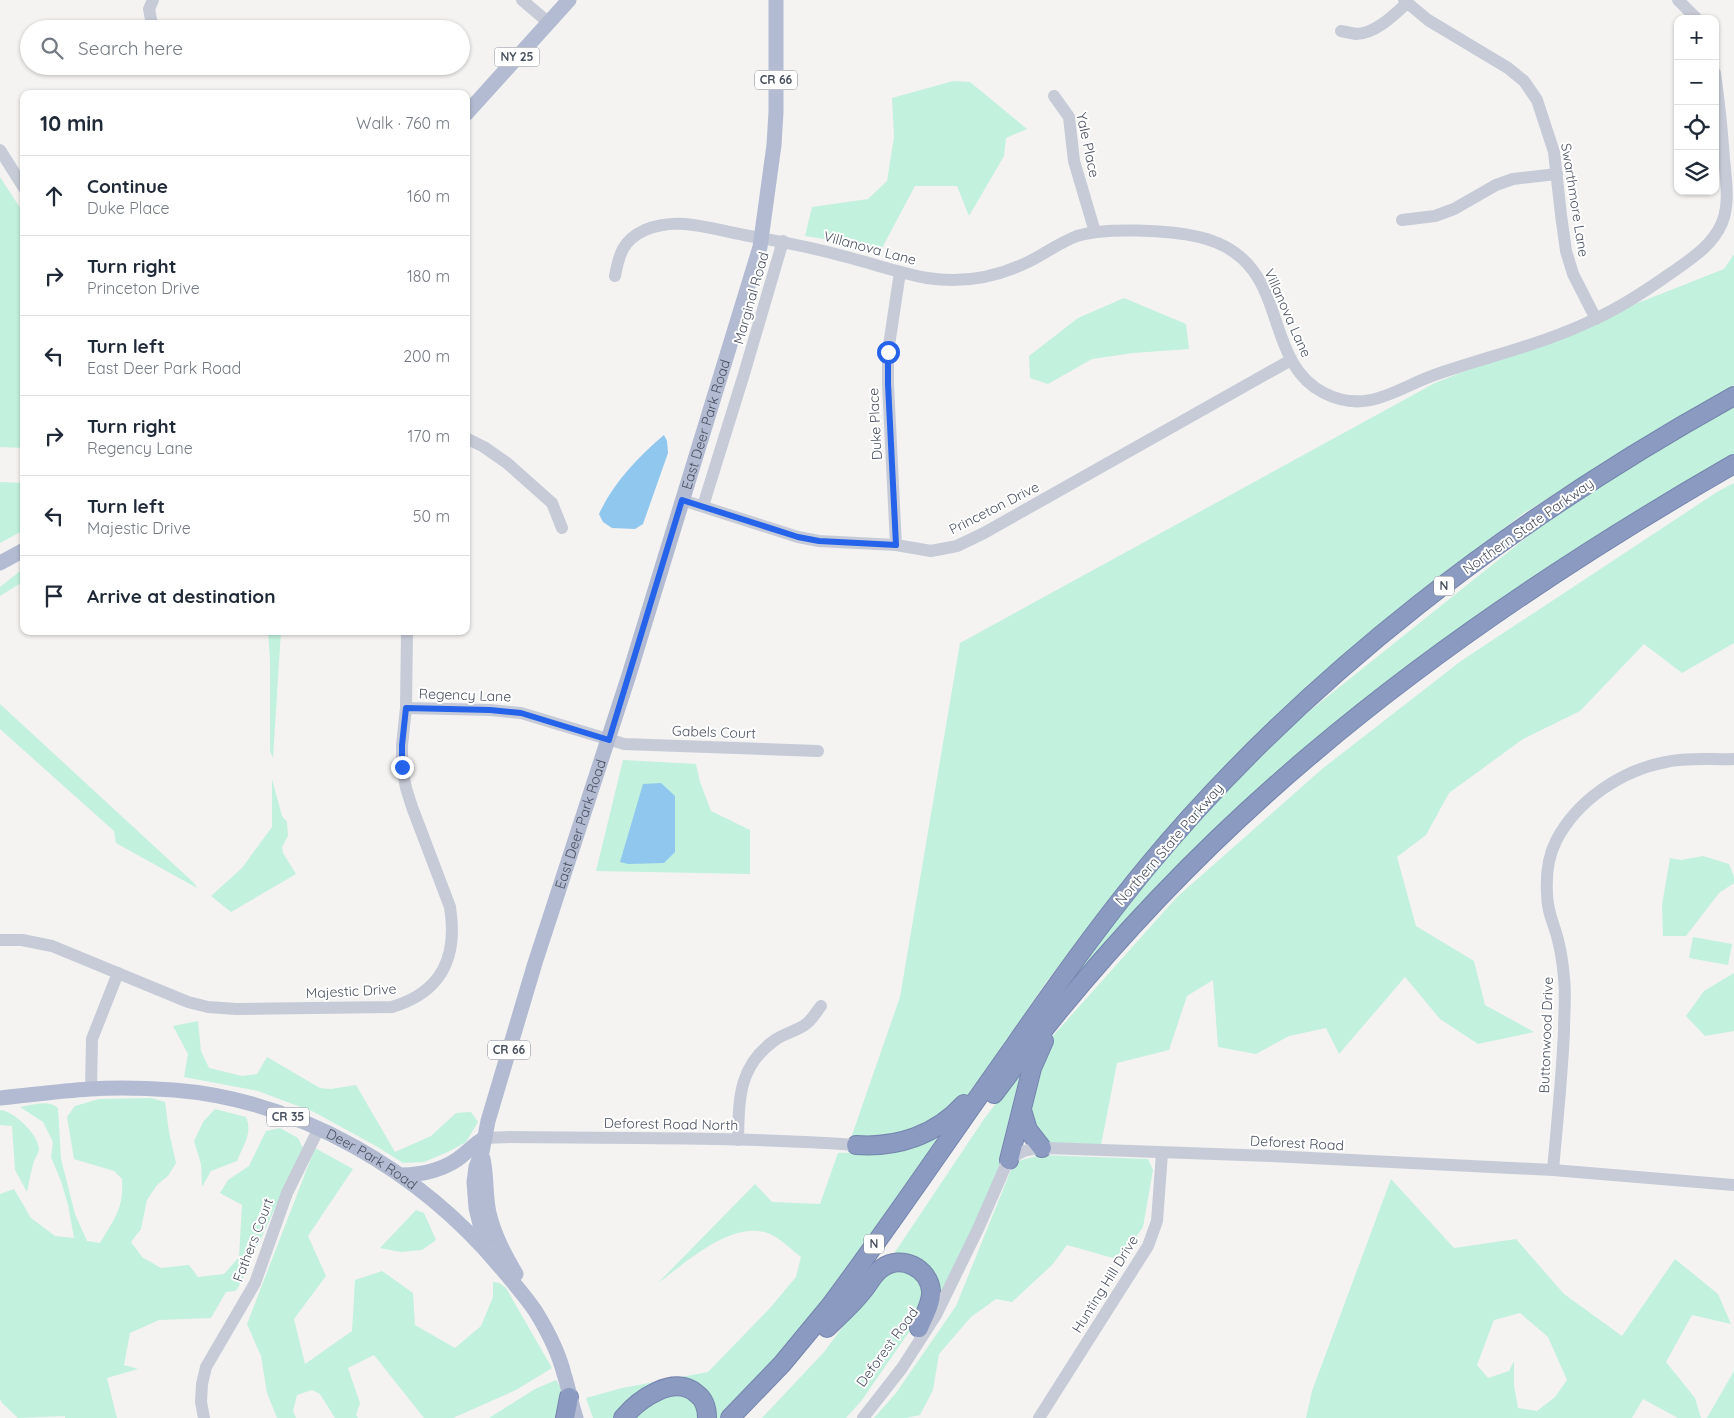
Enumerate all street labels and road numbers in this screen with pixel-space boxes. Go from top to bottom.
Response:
road number: NY 25 [494,48,540,66]
road number: CR 66 [755,70,797,90]
street label: Yale Place [1072,111,1104,179]
street label: Swarthmore Lane [1557,142,1593,258]
street label: Villanova Lane [822,227,918,269]
street label: Marginal Road [729,250,773,346]
street label: Villanova Lane [1260,266,1316,360]
street label: East Deer Park Road [677,357,734,492]
street label: Duke Place [864,387,886,460]
street label: Northern State Parkway [1459,474,1597,578]
street label: Princeton Drive [946,478,1042,538]
road number: N [1434,576,1454,596]
street label: Regency Lane [418,684,512,706]
street label: Gabels Court [672,722,757,742]
street label: East Deer Park Road [551,757,610,891]
street label: Northern State Parkway [1111,779,1227,909]
street label: Buttonwood Drive [1535,976,1557,1094]
street label: Majestic Drive [305,980,397,1002]
road number: CR 66 [488,1040,530,1060]
road number: CR 35 [267,1108,309,1126]
street label: Deforest Road North [604,1114,738,1134]
street label: Deer Park Road [323,1124,421,1194]
street label: Deforest Road [1250,1132,1344,1154]
street label: Fathers Court [229,1195,277,1284]
street label: Hunting Hill Drive [1068,1232,1142,1336]
road number: N [864,1234,884,1254]
street label: Deforest Road [852,1304,922,1390]

